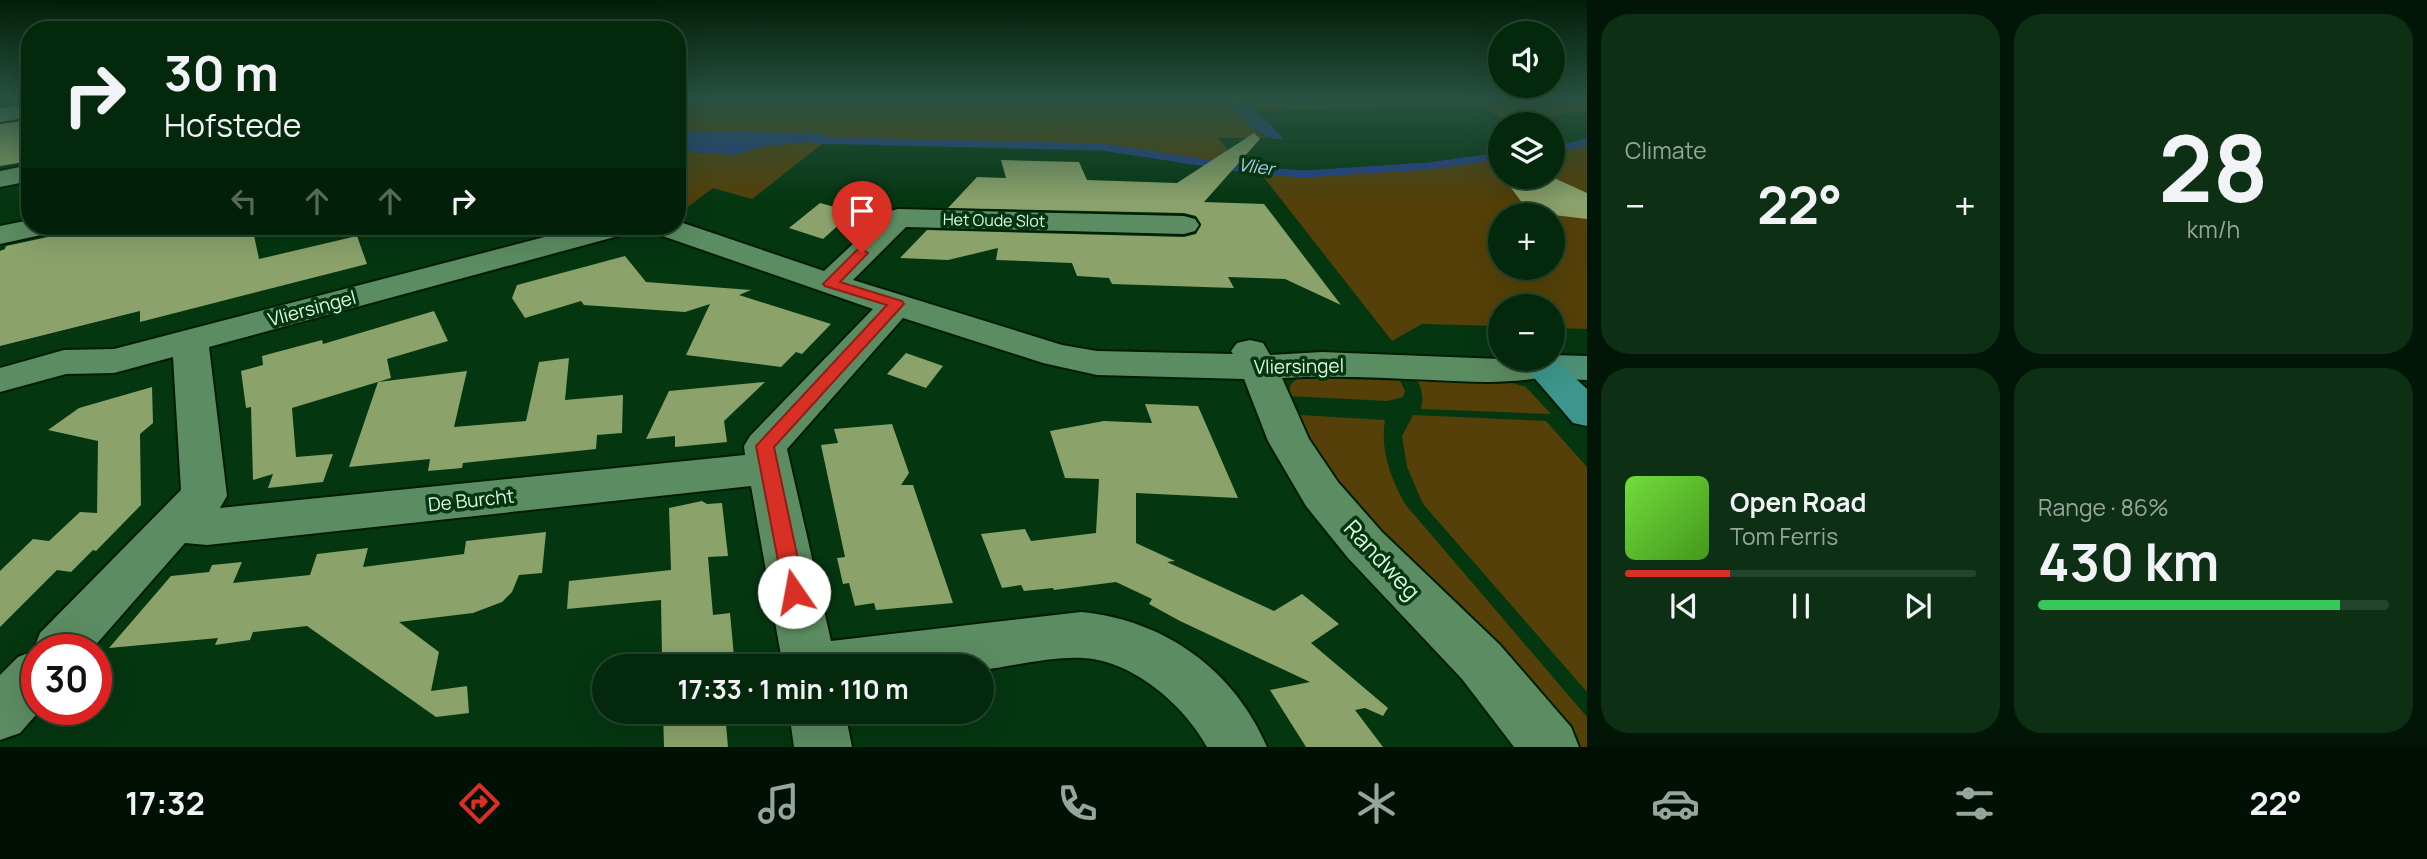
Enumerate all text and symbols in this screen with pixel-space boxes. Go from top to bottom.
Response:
map controls [1488,21,1565,371]
button: sound [1488,21,1565,98]
text: 30 m [164,39,279,106]
icon: right [49,49,140,140]
text: Hofstede [164,103,302,147]
text: 28 [2159,105,2268,229]
button: layers [1488,112,1565,189]
text: Climate [1625,134,1707,166]
water label: Vlier [1237,152,1278,181]
text: 22° [1757,169,1842,240]
text: − [1625,179,1646,231]
text: + [1954,179,1976,231]
pin [832,181,892,253]
icon: left [225,182,263,220]
icon: ahead [298,182,336,220]
icon: ahead [371,182,409,220]
icon: right [444,182,482,220]
icon: arrive [843,192,881,230]
button: + [1488,203,1565,280]
street label: Het Oude Slot [943,208,1045,232]
text: km/h [2187,213,2240,245]
street label: Vliersingel [265,284,359,332]
button: − [1488,294,1565,371]
street label: Vliersingel [1254,352,1344,380]
street label: De Burcht [427,483,515,517]
text: Open Road [1730,484,1866,520]
text: Range · 86% [2038,491,2169,523]
street label: Randweg [1337,512,1428,606]
text: Tom Ferris [1730,520,1838,552]
text: 430 km [2038,526,2219,597]
position arrow [757,555,831,629]
icon: previous [1665,587,1703,625]
icon: pause [1782,587,1820,625]
icon: next [1899,587,1937,625]
speed limit sign: 30 [21,634,112,725]
text: 17:33 · 1 min · 110 m [677,671,909,707]
icon: directions [455,779,504,828]
icon: music [754,779,803,828]
icon: phone [1053,779,1102,828]
icon: climate [1352,779,1401,828]
icon: car [1651,779,1700,828]
icon: filters [1950,779,1999,828]
text: 17:32 [125,781,205,825]
text: 22° [2249,781,2302,825]

